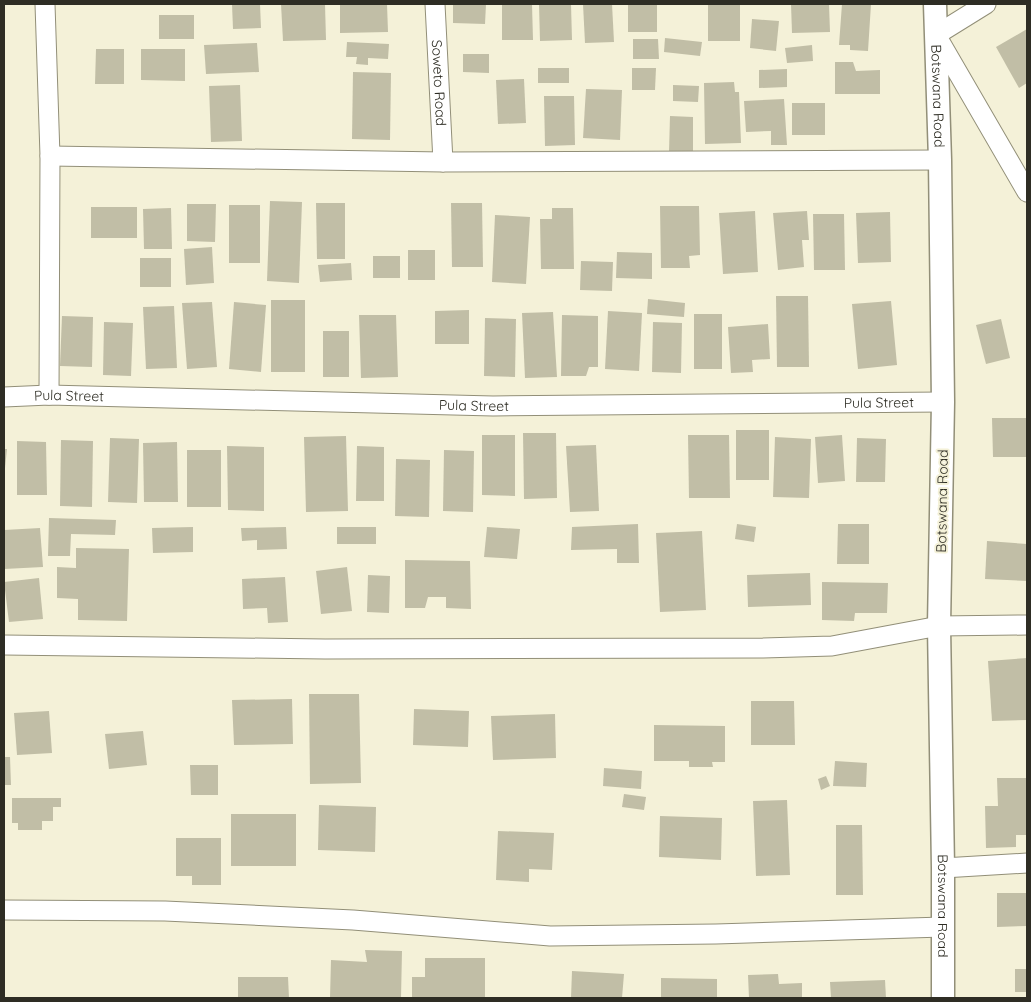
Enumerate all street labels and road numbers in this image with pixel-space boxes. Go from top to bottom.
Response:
street label: Soweto Road [428,39,450,127]
street label: Botswana Road [927,44,949,148]
street label: Pula Street [34,386,104,405]
street label: Pula Street [844,393,914,412]
street label: Pula Street [439,396,509,415]
street label: Botswana Road [932,449,952,553]
street label: Botswana Road [934,854,952,958]

